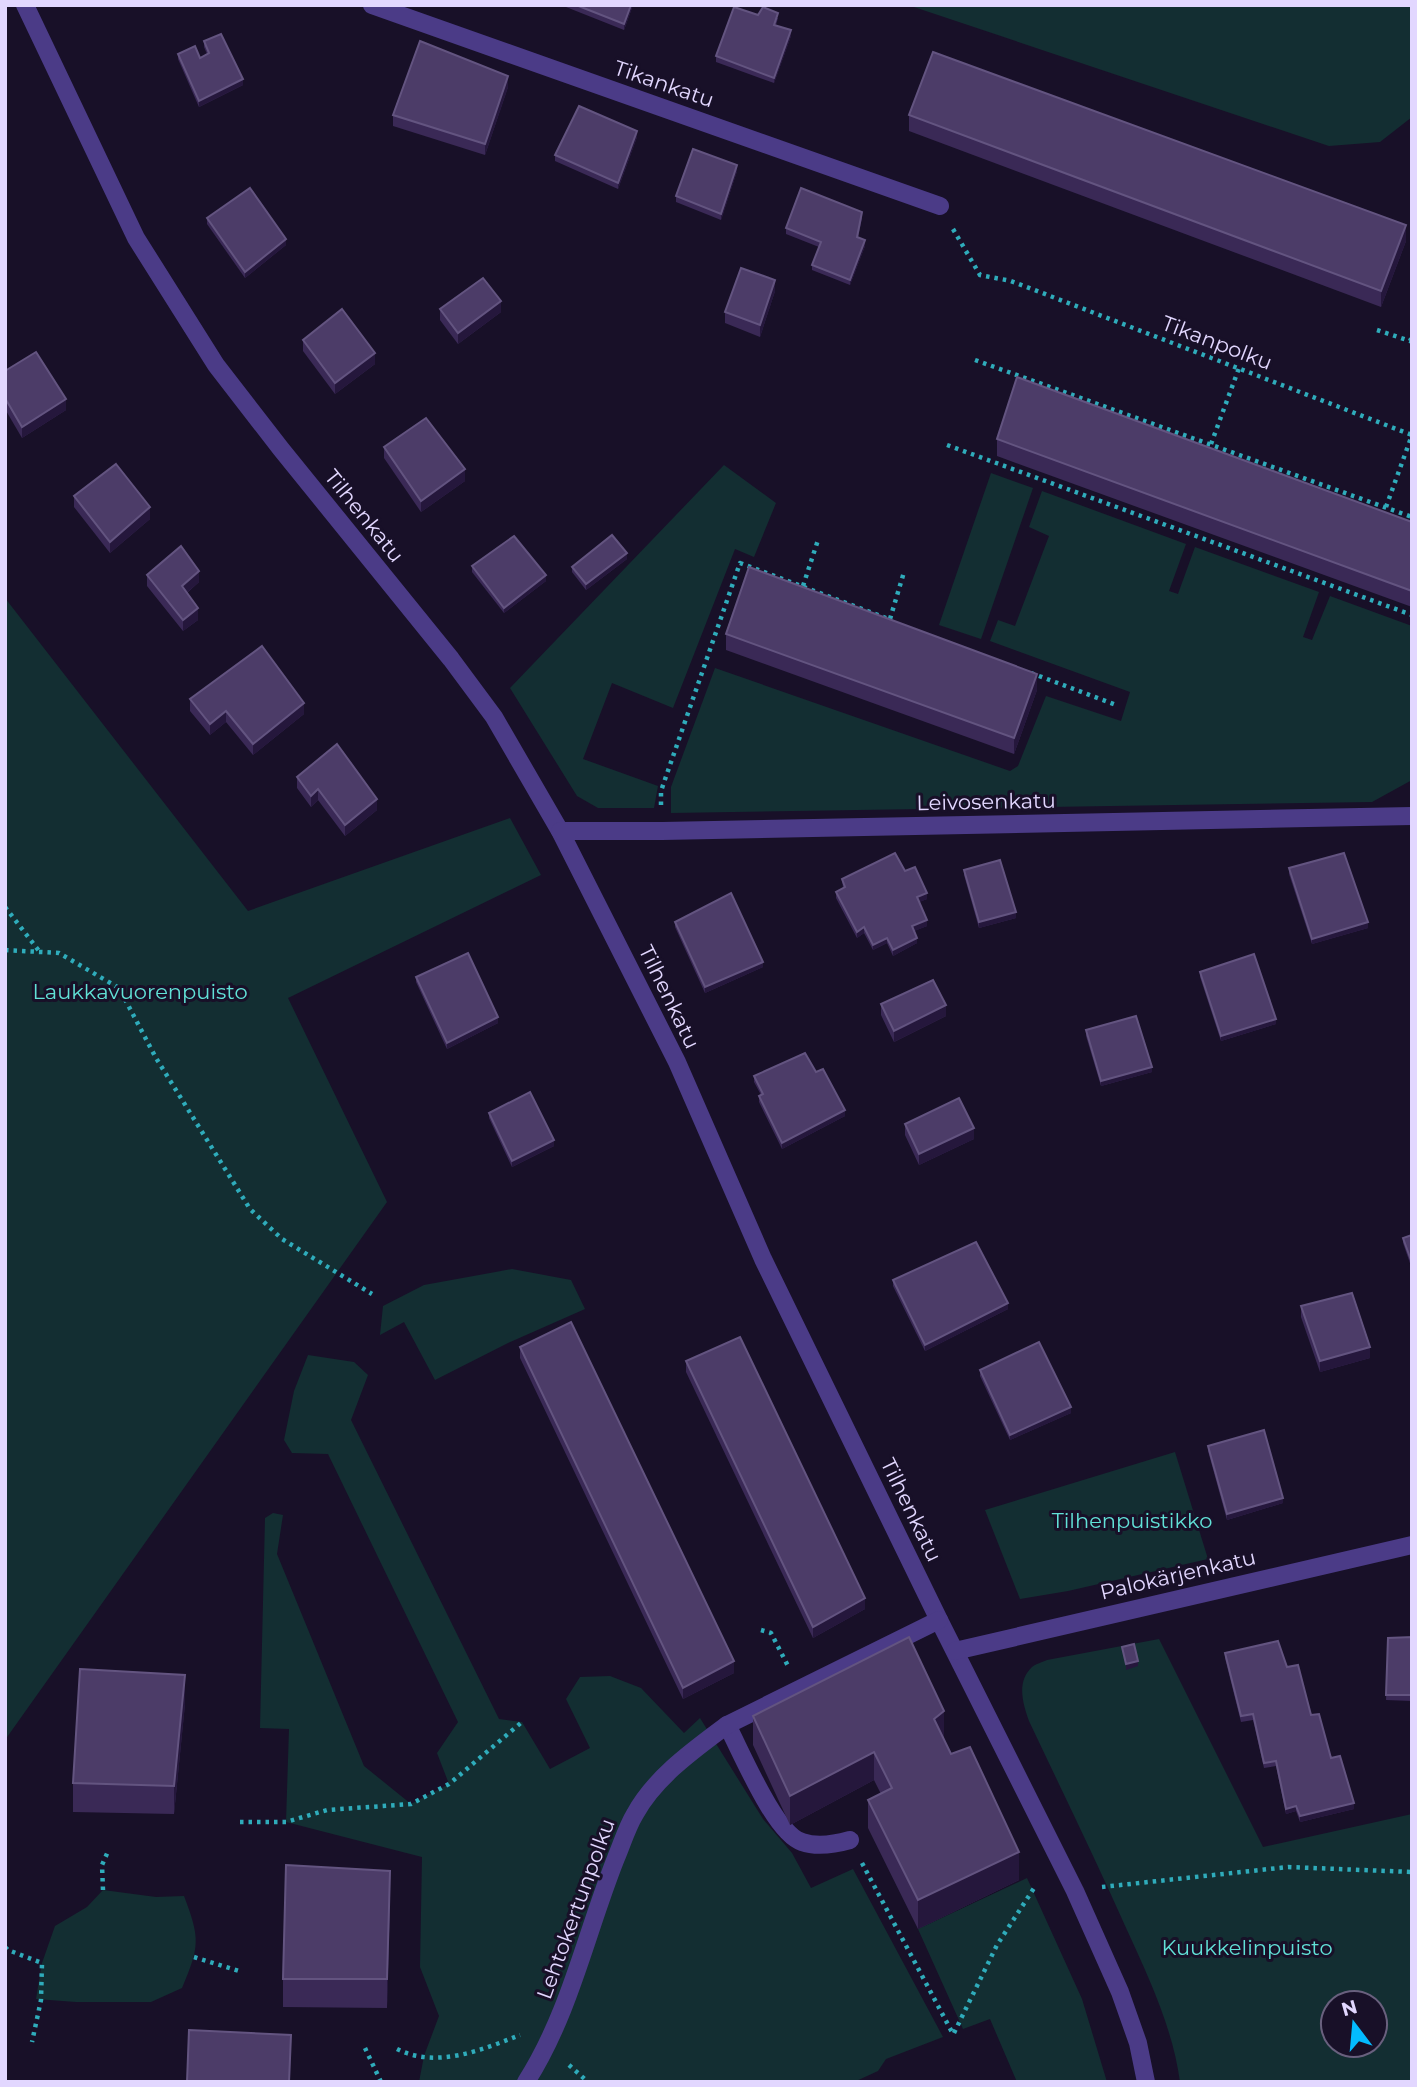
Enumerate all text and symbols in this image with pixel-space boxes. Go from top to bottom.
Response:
street label: Tikankatu [611,55,717,112]
street label: Tikanpolku [1158,310,1276,375]
street label: Tilhenkatu [319,464,409,567]
street label: Leivosenkatu [916,788,1056,815]
street label: Tilhenkatu [634,941,705,1053]
park label: Laukkavuorenpuisto [32,979,248,1004]
street label: Tilhenkatu [876,1454,947,1566]
park label: Tilhenpuistikko [1052,1508,1212,1533]
street label: Palokärjenkatu [1098,1544,1258,1605]
street label: Lehtokertunpolku [531,1815,620,2002]
park label: Kuukkelinpuisto [1161,1935,1333,1960]
north arrow [1319,1989,1389,2059]
text: N [1339,1995,1360,2021]

